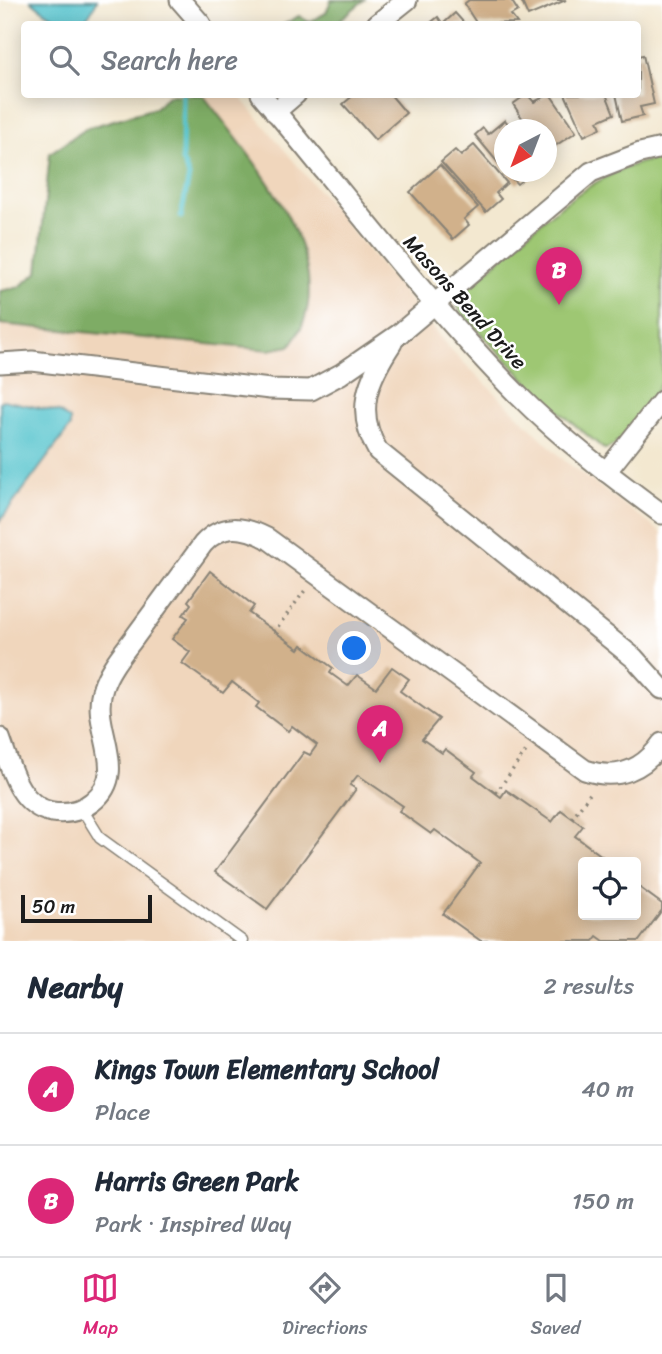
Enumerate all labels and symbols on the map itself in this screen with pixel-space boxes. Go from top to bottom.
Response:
north arrow [494,119,557,182]
street label: Masons Bend Drive [393,225,537,379]
pin: B [536,247,582,305]
your location [337,631,371,665]
pin: A [357,705,403,763]
scale bar [21,892,152,924]

